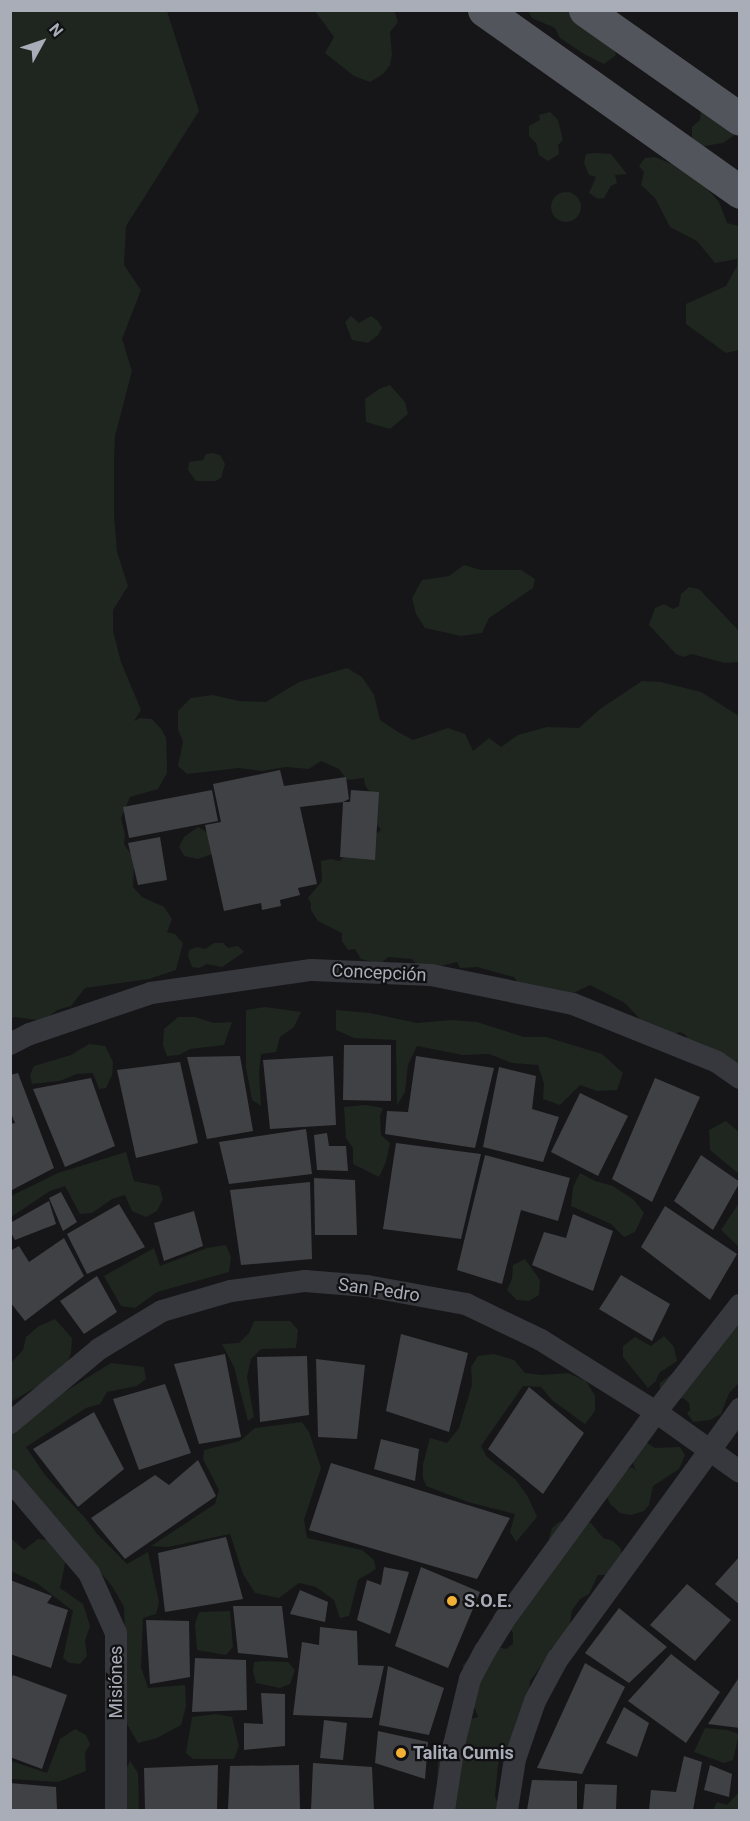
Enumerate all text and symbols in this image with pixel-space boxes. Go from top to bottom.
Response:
north arrow [12,12,72,72]
text: N [45,20,67,41]
street label: Concepción [331,960,427,986]
street label: San Pedro [337,1274,421,1306]
place label: S.O.E. [464,1590,512,1612]
marker: S.O.E. [445,1594,459,1608]
street label: Misiónes [105,1646,127,1718]
place label: Talita Cumis [413,1742,514,1764]
marker: Talita Cumis [394,1746,408,1760]

